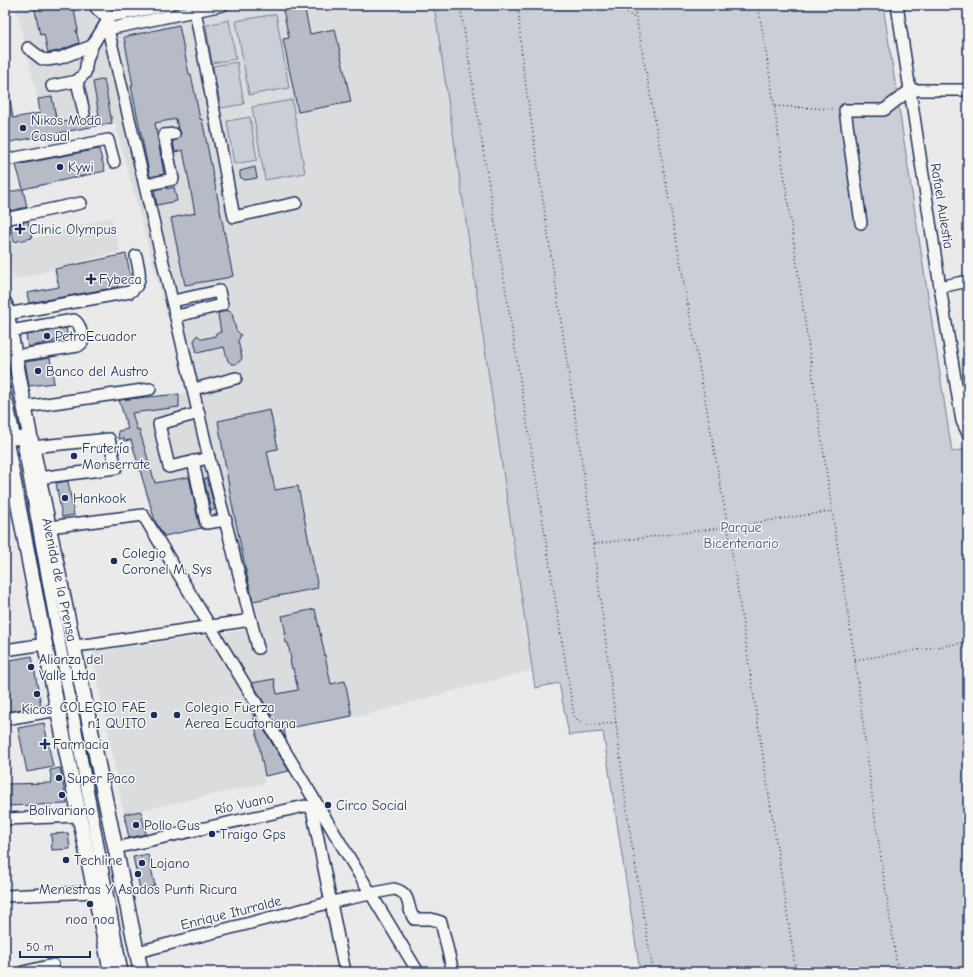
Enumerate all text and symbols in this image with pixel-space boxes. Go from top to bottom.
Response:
place label: Nikos Moda Casual [31,112,101,145]
marker: Nikos Moda Casual [18,123,28,133]
place label: Kywi [68,159,94,176]
marker: Kywi [55,162,65,172]
street label: Rafael Aulestia [927,162,957,250]
place label: Clinic Olympus [29,221,117,238]
marker: Clinic Olympus [14,223,26,235]
place label: Fybeca [99,271,142,288]
marker: Fybeca [86,274,96,284]
place label: PetroEcuador [55,328,136,345]
marker: PetroEcuador [42,331,52,341]
place label: Banco del Austro [46,363,149,380]
marker: Banco del Austro [33,366,43,376]
place label: Frutería Monserrate [82,440,150,473]
marker: Frutería Monserrate [69,451,79,461]
place label: Hankook [73,490,126,507]
marker: Hankook [60,493,70,503]
street label: Avenida de la Prensa [39,516,81,643]
park label: Parque Bicentenario [703,519,779,552]
place label: Colegio Coronel M, Sys [122,545,212,578]
marker: Colegio Coronel M, Sys [109,556,119,566]
place label: Alianza del Valle Ltda [39,651,104,684]
marker: Alianza del Valle Ltda [26,662,36,672]
marker: Kicos [32,689,42,699]
place label: COLEGIO FAE n1 QUITO [60,699,146,732]
place label: Colegio Fuerza Aerea Ecuatoriana [185,699,296,732]
place label: Kicos [22,701,53,718]
marker: COLEGIO FAE n1 QUITO [149,710,159,720]
marker: Colegio Fuerza Aerea Ecuatoriana [172,710,182,720]
place label: Farmacia [53,736,109,753]
marker: Farmacia [40,739,50,749]
place label: Super Paco [67,770,135,787]
marker: Super Paco [54,773,64,783]
street label: Río Vuano [213,789,275,819]
marker: Bolivariano [57,790,67,800]
place label: Circo Social [336,797,407,814]
marker: Circo Social [323,800,333,810]
place label: Bolivariano [29,802,95,819]
place label: Pollo Gus [144,817,200,834]
marker: Pollo Gus [131,820,141,830]
place label: Traigo Gps [220,826,286,843]
marker: Traigo Gps [207,829,217,839]
place label: Techline [74,852,122,869]
marker: Techline [61,855,71,865]
place label: Lojano [150,855,190,872]
marker: Lojano [137,858,147,868]
marker: Menestras Y Asados Punti Ricura [133,869,143,879]
place label: Menestras Y Asados Punti Ricura [39,881,237,898]
street label: Enrique Iturralde [179,892,283,934]
marker: noa noa [85,899,95,909]
place label: noa noa [65,911,115,928]
scale bar [20,933,90,959]
text: 50 m [26,940,54,954]

